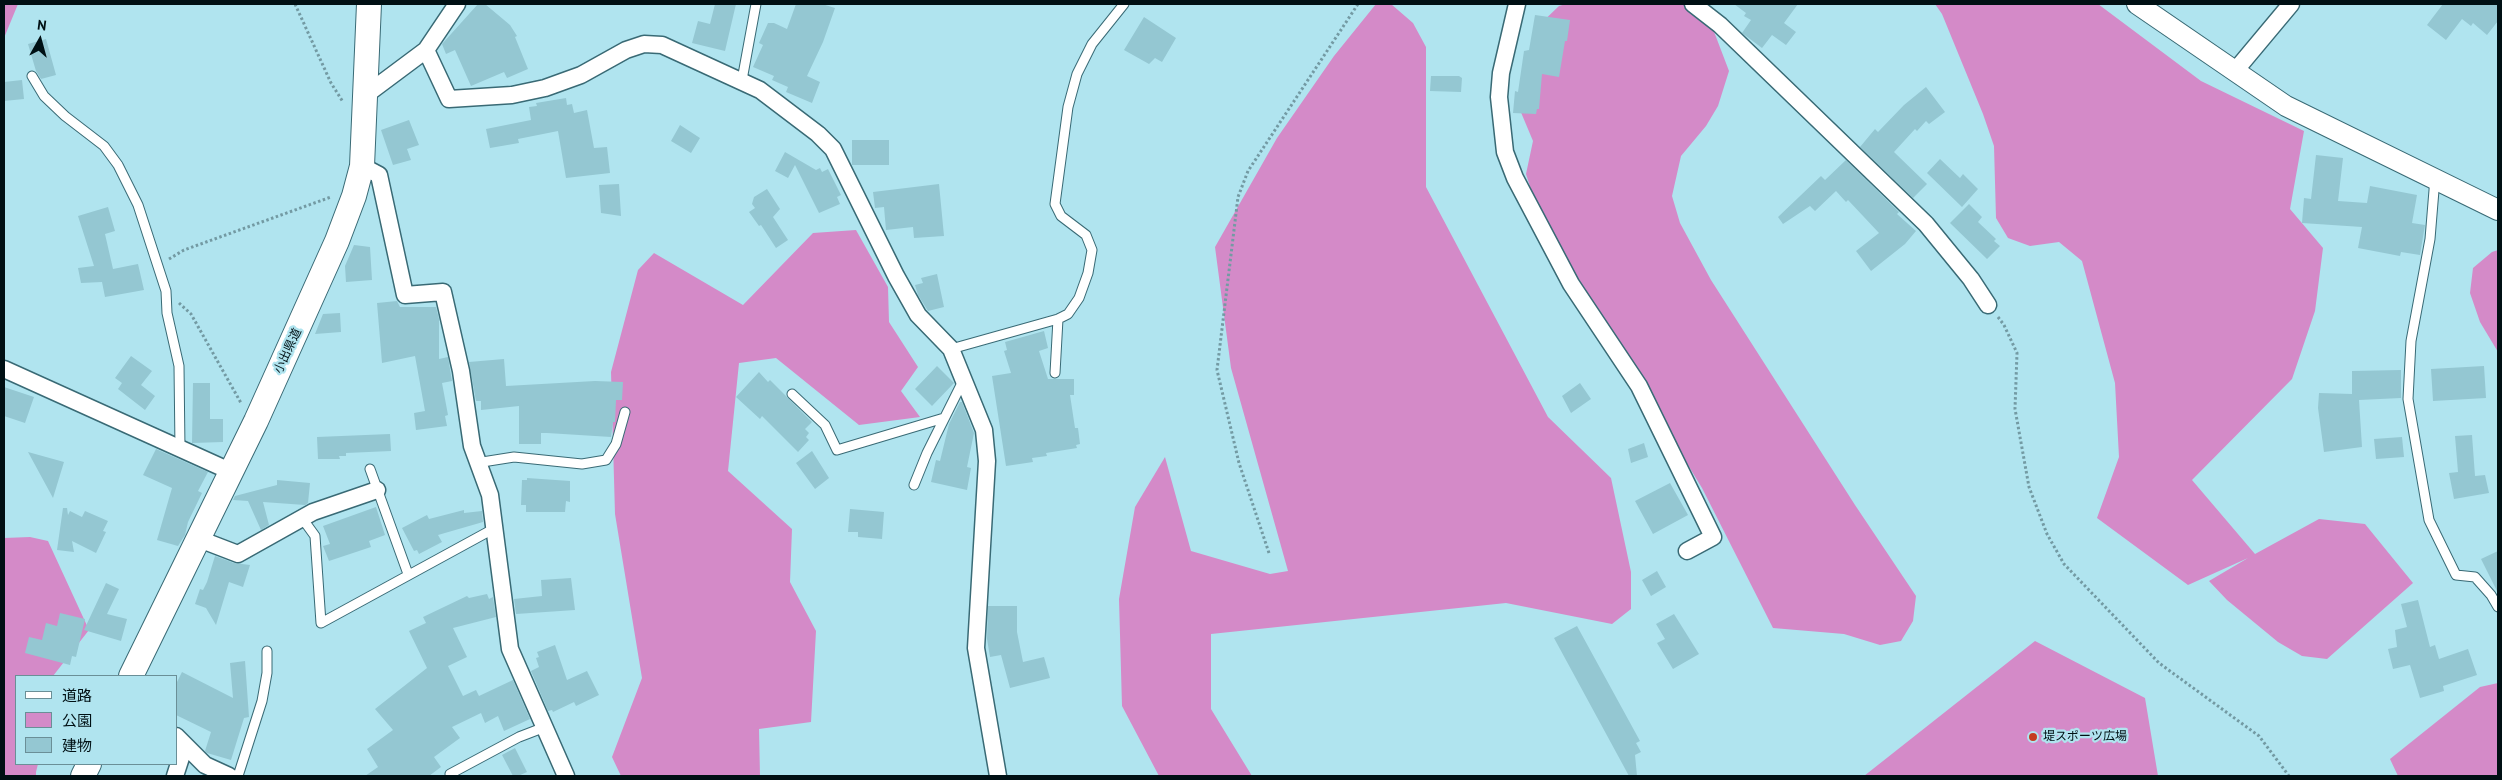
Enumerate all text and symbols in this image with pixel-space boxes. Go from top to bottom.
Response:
north arrow [15,15,65,65]
text: N [36,16,47,35]
street label: 小出県道 [271,326,305,376]
legend [15,675,178,765]
text: 道路 [62,686,92,705]
text: 公園 [62,711,92,730]
place label: 堤スポーツ広場 [2043,730,2127,744]
marker: 堤スポーツ広場 [2027,731,2039,743]
text: 建物 [62,736,92,755]

